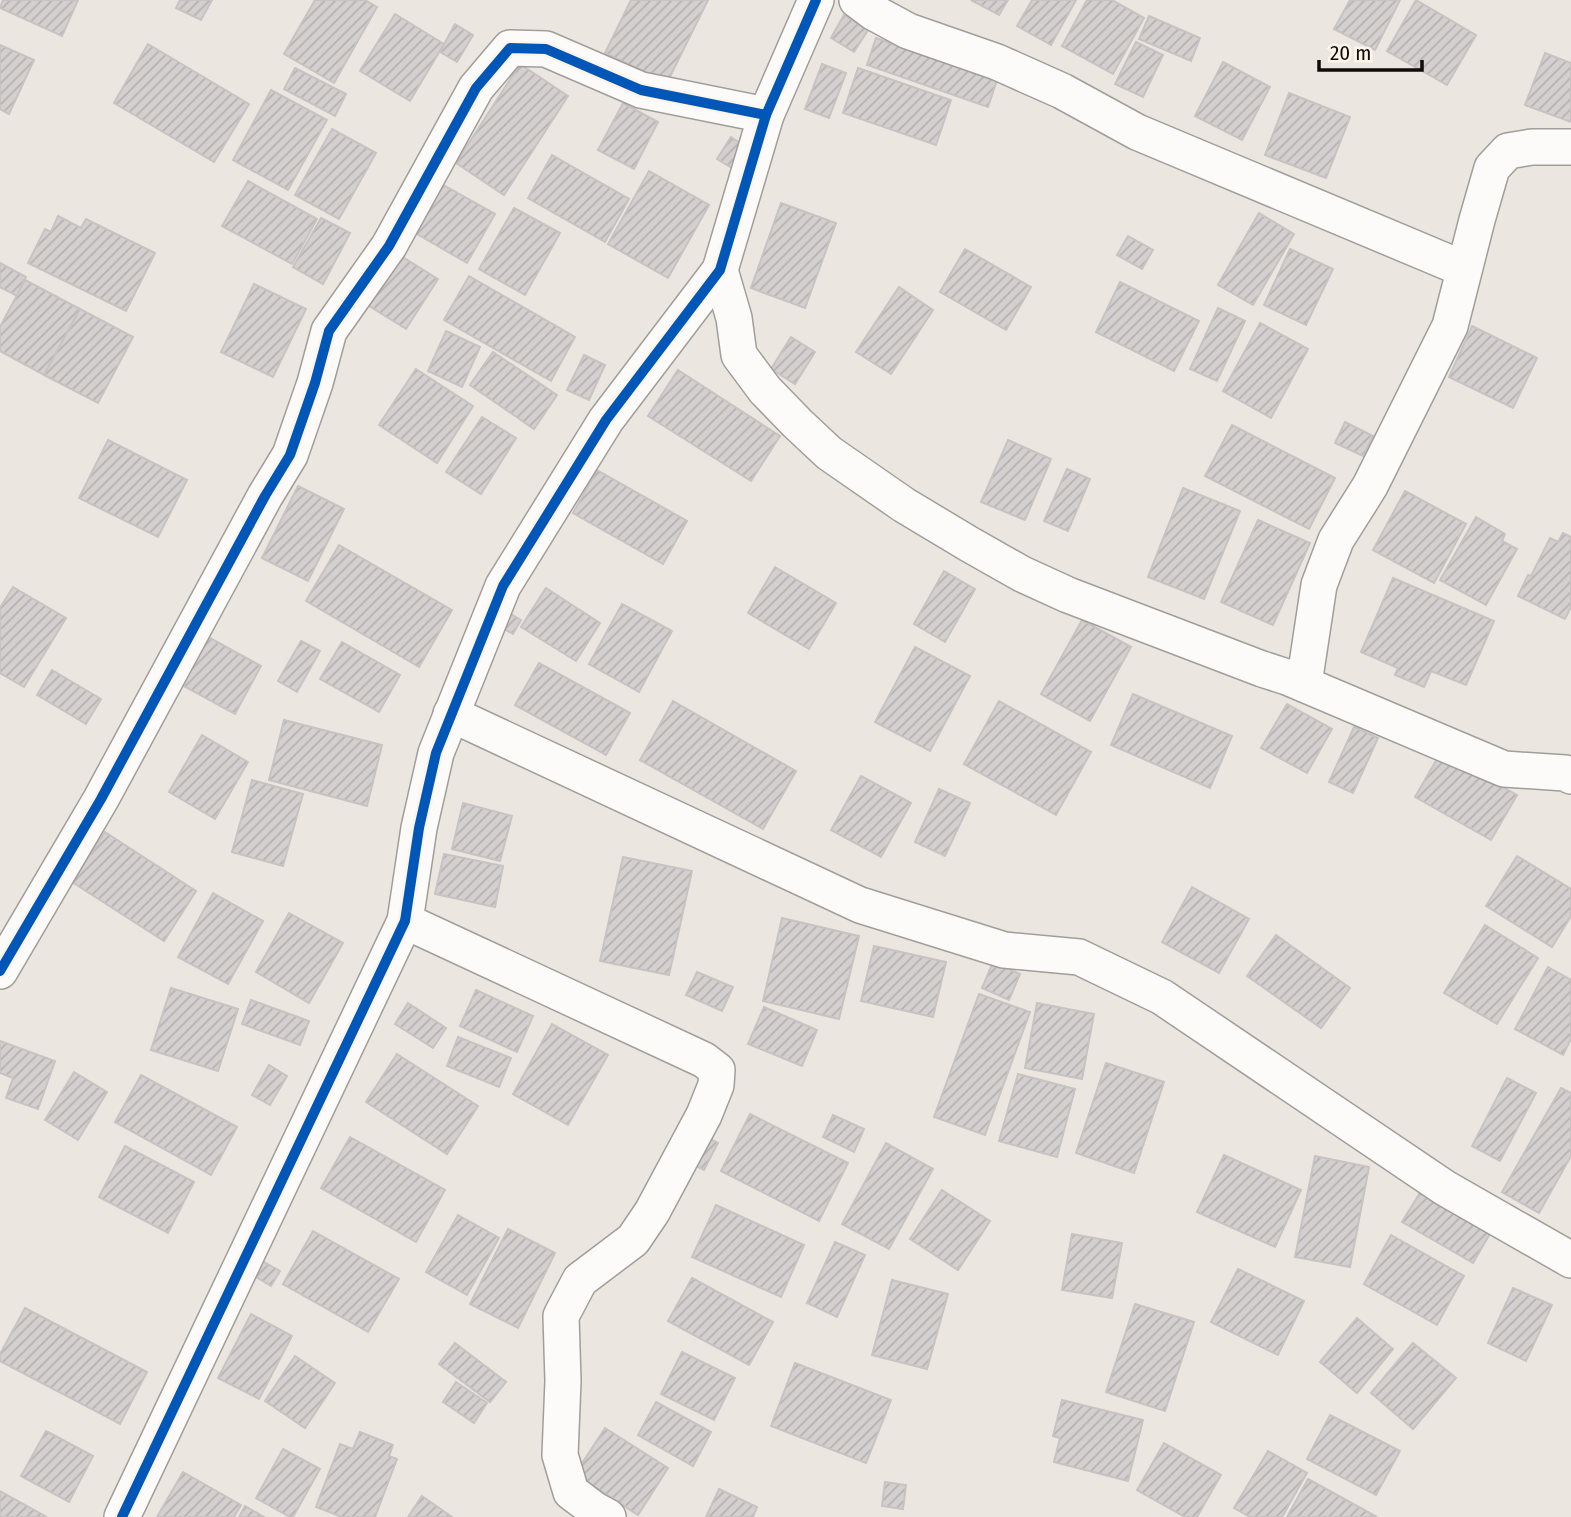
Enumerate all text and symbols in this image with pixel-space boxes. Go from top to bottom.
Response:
scale bar [1319,28,1422,72]
text: 20 m [1330,40,1371,66]

